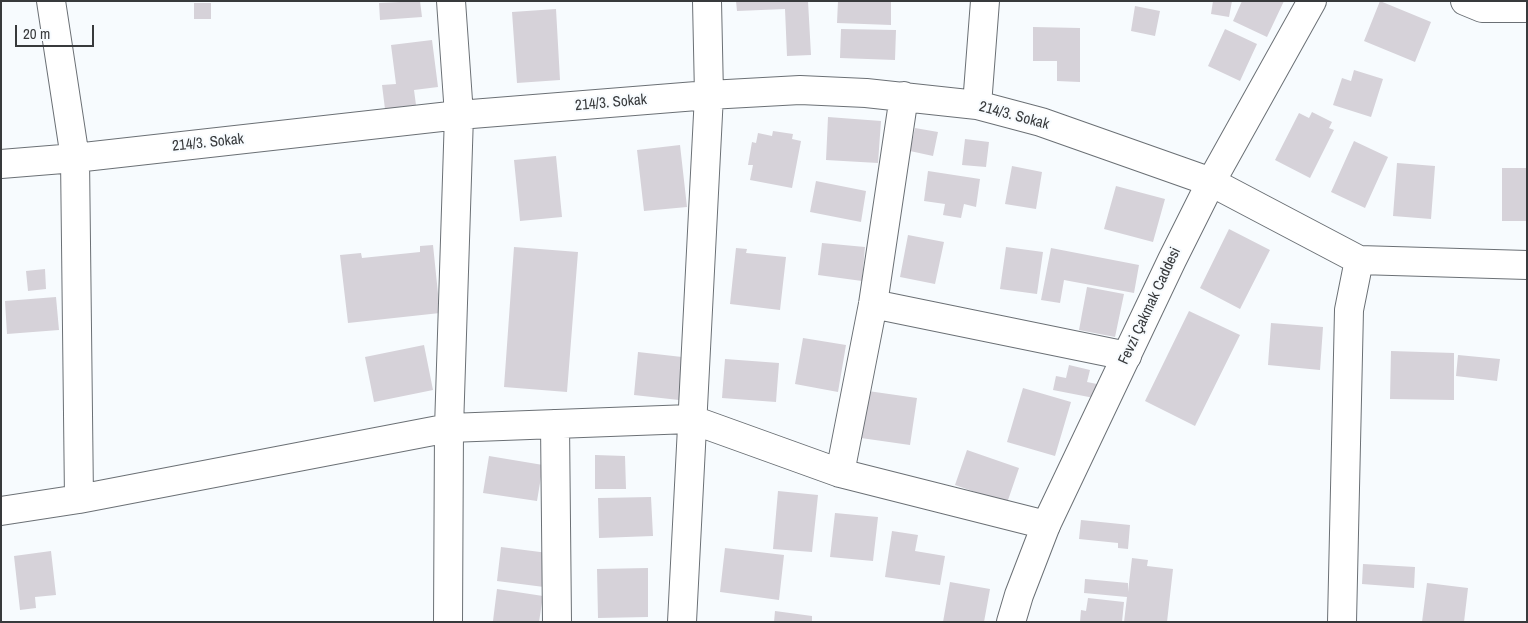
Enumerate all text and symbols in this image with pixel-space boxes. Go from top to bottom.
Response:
scale bar [18,15,96,47]
text: 20 m [23,23,50,44]
street label: 214/3. Sokak [574,91,648,115]
street label: 214/3. Sokak [977,98,1051,134]
street label: 214/3. Sokak [171,130,245,156]
street label: Fevzi Çakmak Caddesi [1115,245,1185,367]

